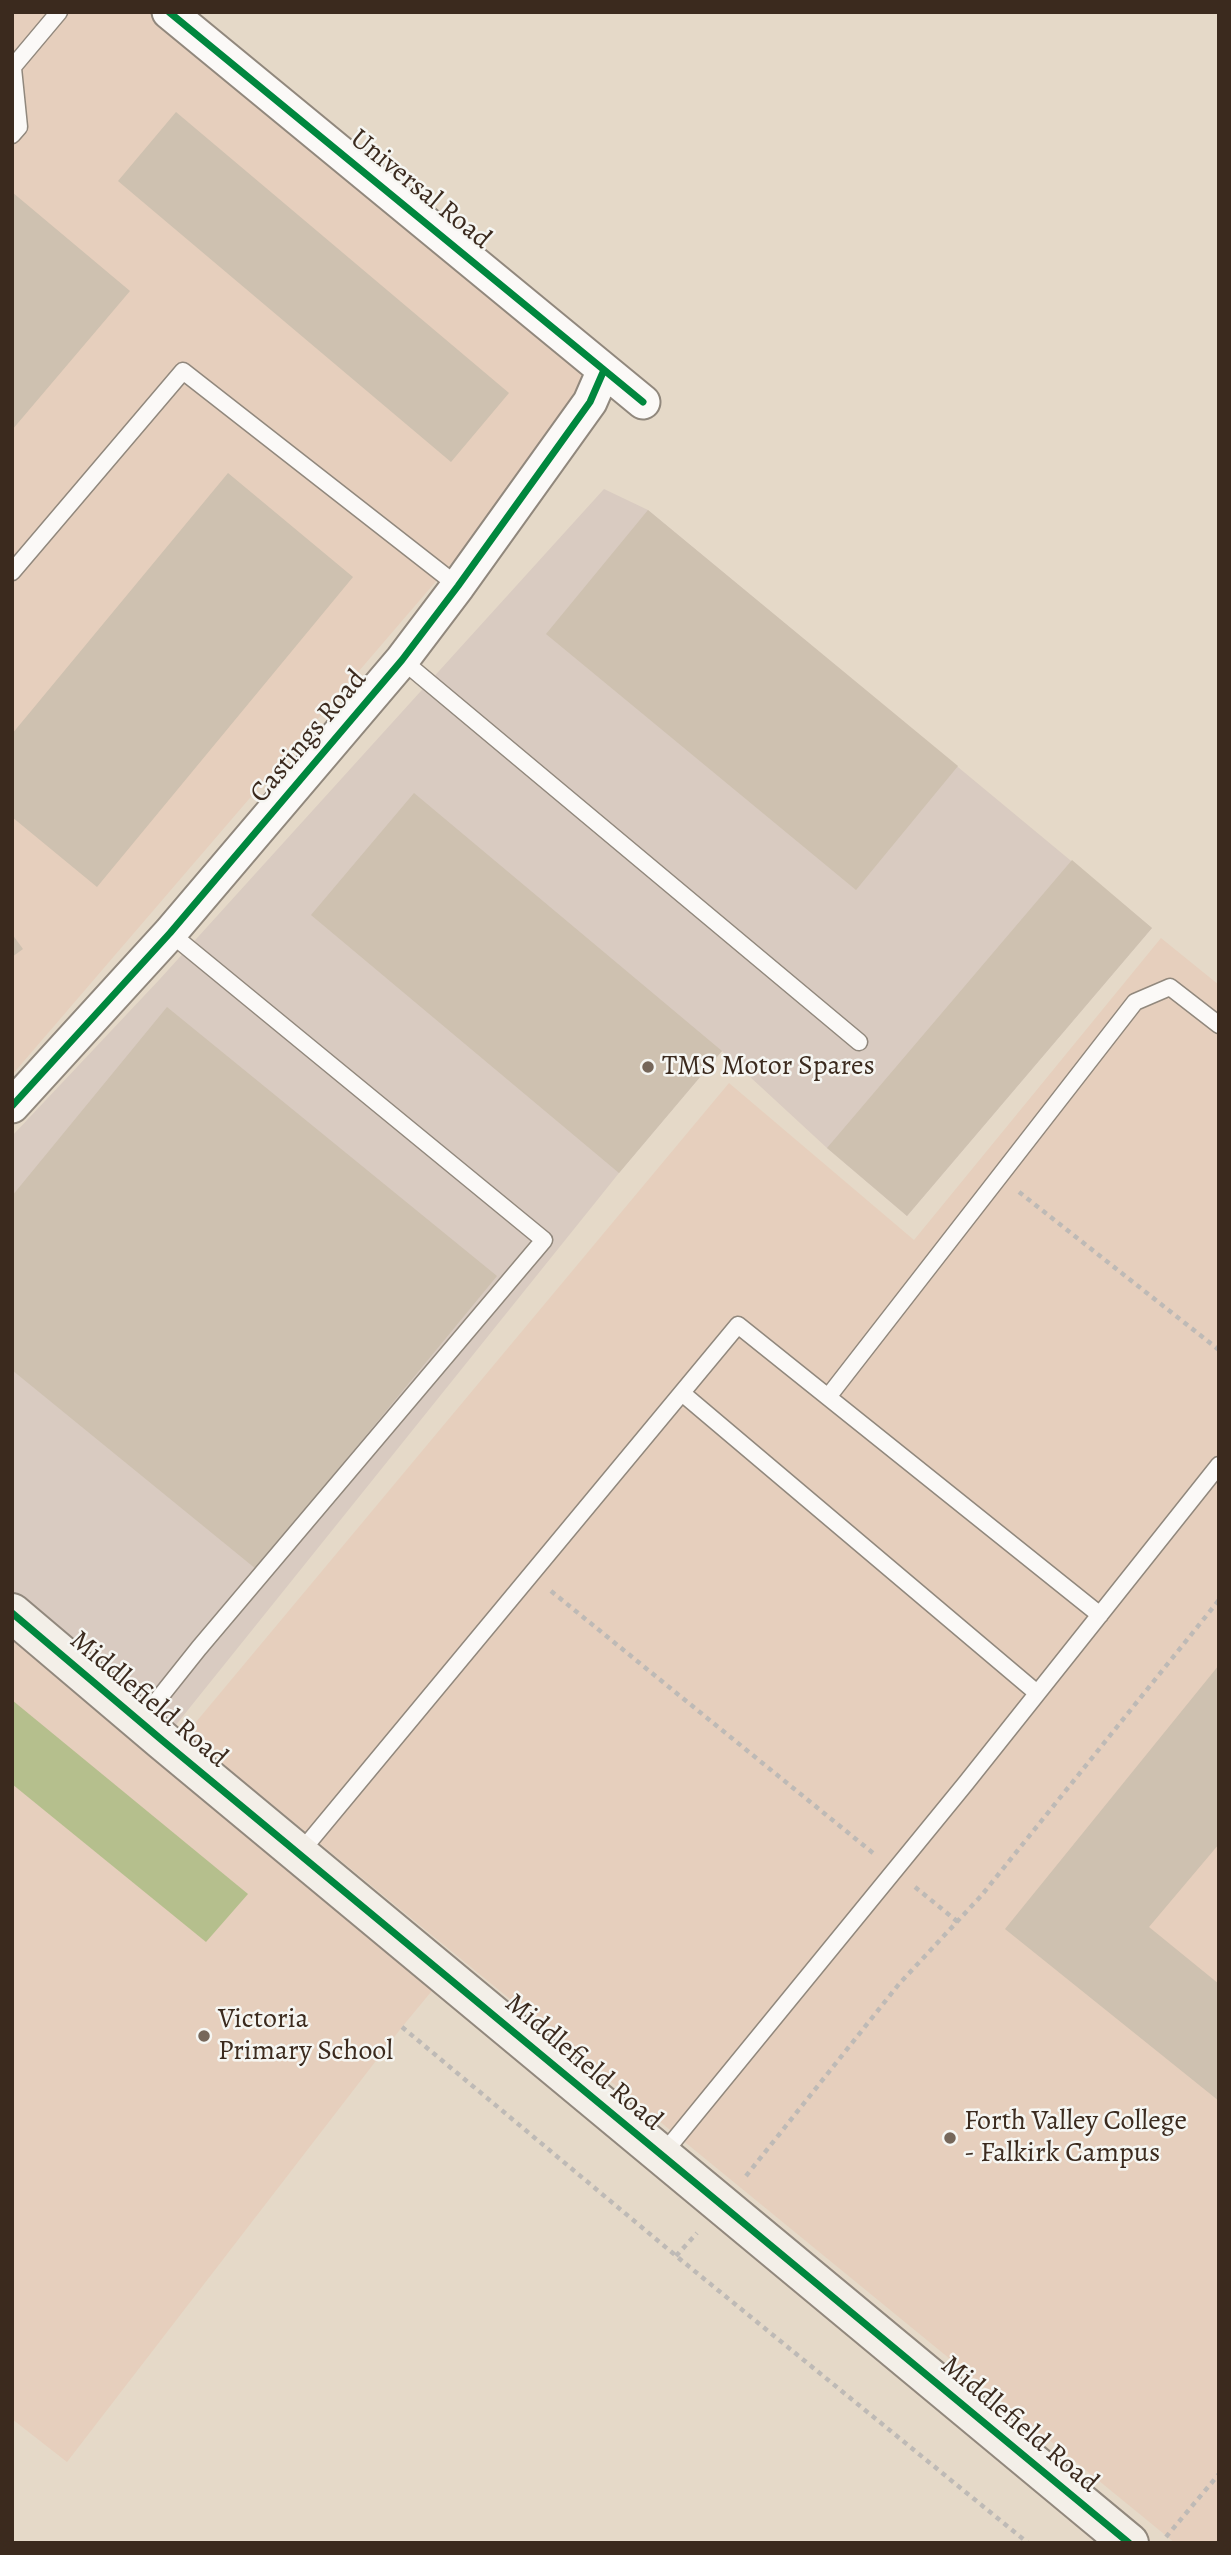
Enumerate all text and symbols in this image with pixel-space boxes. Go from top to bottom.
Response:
street label: Universal Road [343,123,497,257]
street label: Castings Road [244,664,374,810]
place label: TMS Motor Spares [662,1050,875,1084]
marker: TMS Motor Spares [640,1059,656,1075]
street label: Middlefield Road [62,1624,234,1776]
street label: Middlefield Road [497,1987,669,2139]
place label: Victoria Primary School [218,2003,393,2069]
marker: Victoria Primary School [196,2028,212,2044]
place label: Forth Valley College - Falkirk Campus [964,2105,1187,2171]
marker: Forth Valley College - Falkirk Campus [942,2130,958,2146]
street label: Middlefield Road [933,2349,1105,2501]

